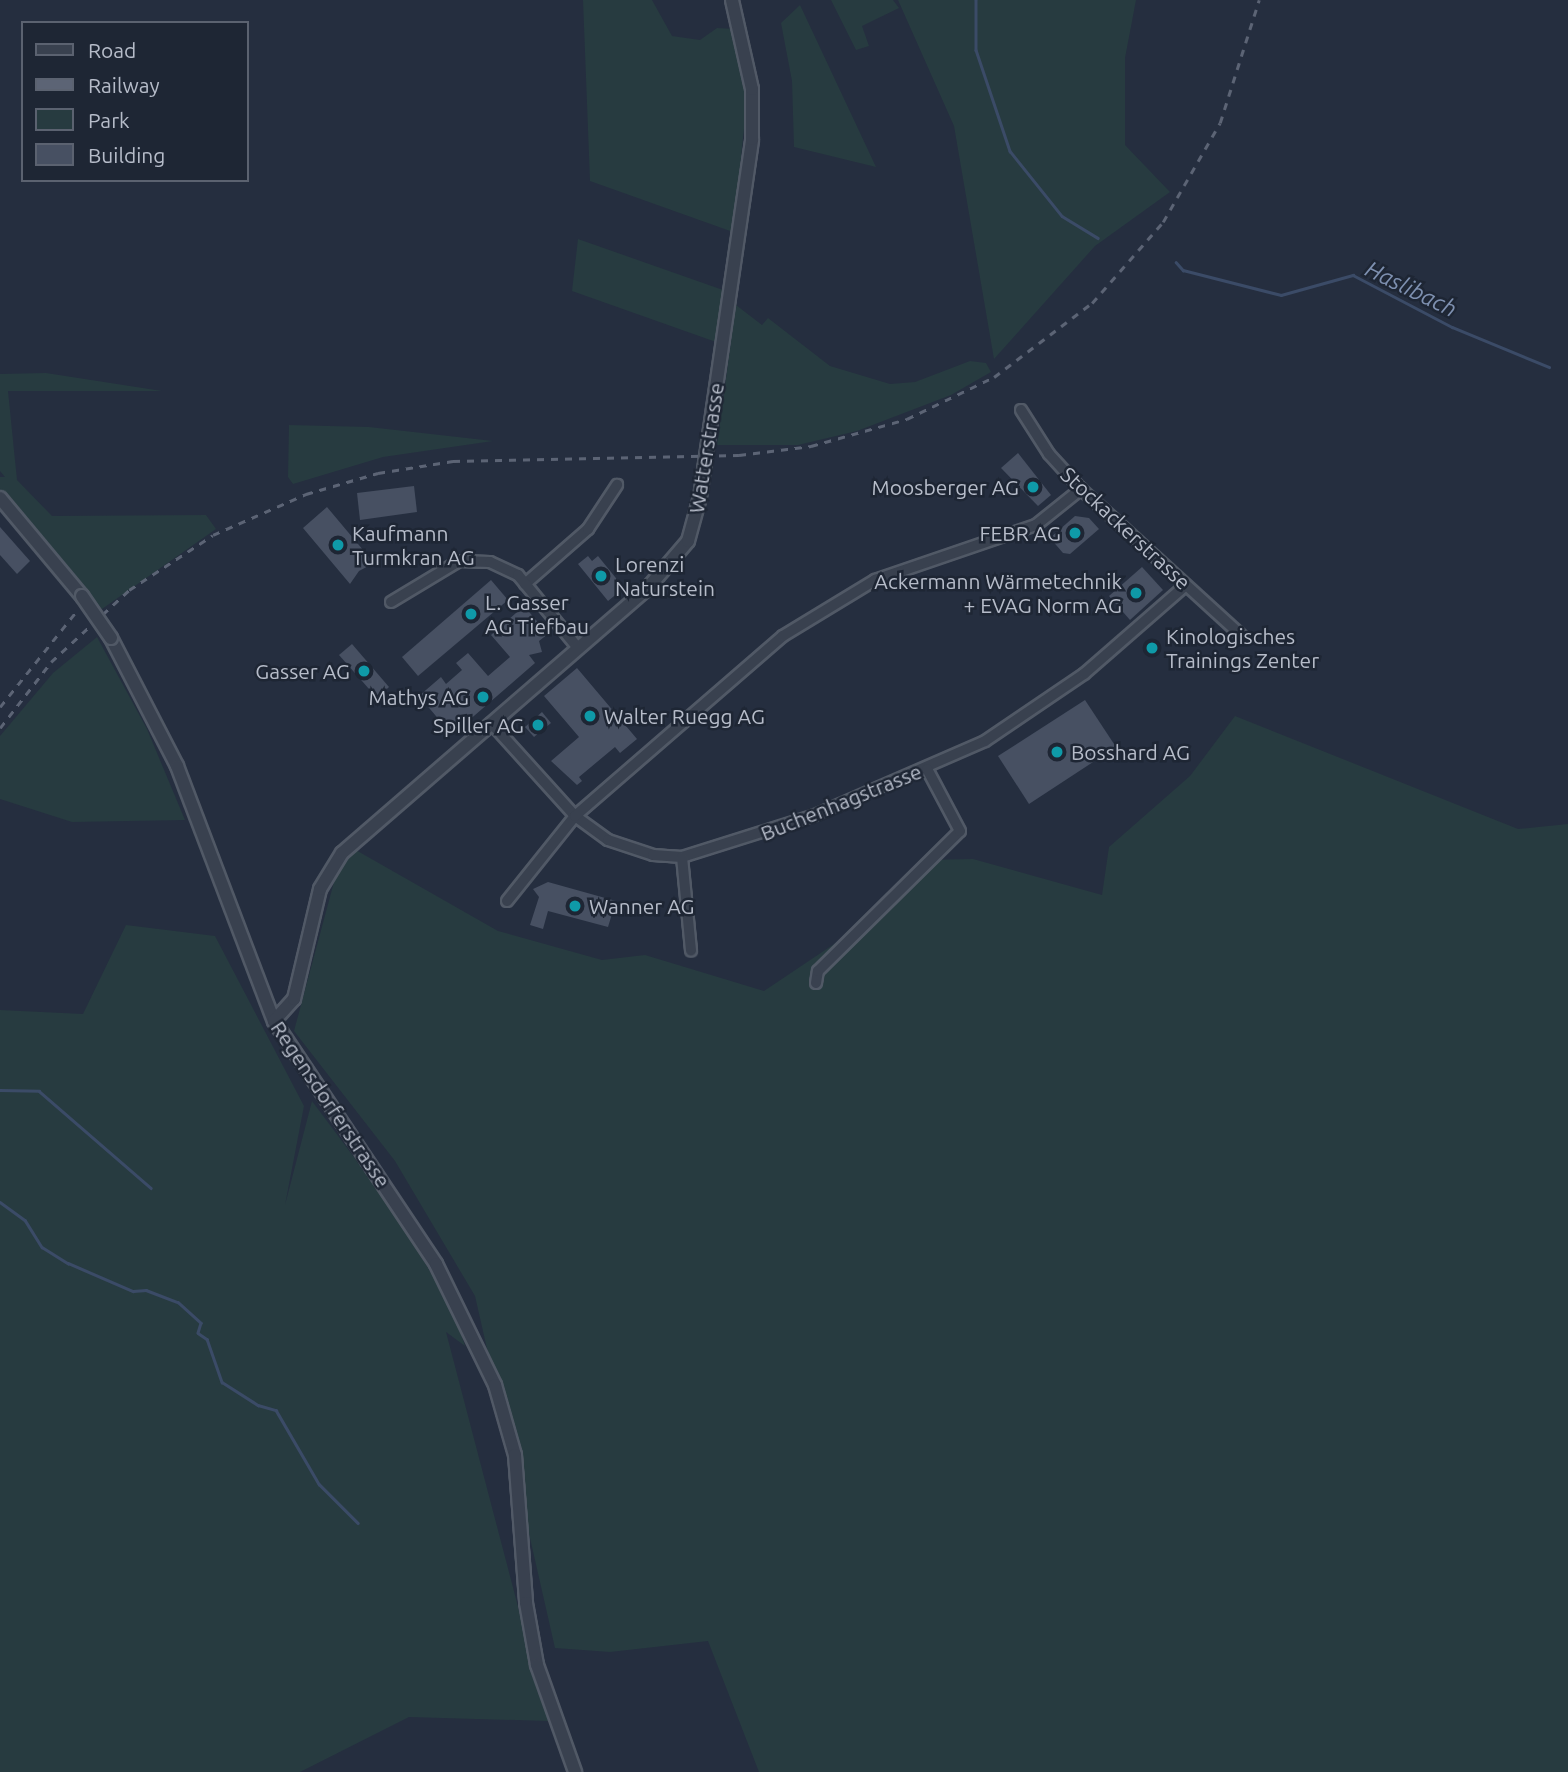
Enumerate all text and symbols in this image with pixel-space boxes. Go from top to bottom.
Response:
legend [21,21,248,182]
text: Road [88,38,136,62]
text: Railway [88,73,160,97]
text: Park [88,108,130,132]
text: Building [88,143,165,167]
water label: Haslibach [1361,255,1461,323]
street label: Watterstrasse [683,381,729,515]
street label: Stockackerstrasse [1056,461,1196,595]
place label: Moosberger AG [871,474,1019,500]
marker: Moosberger AG [1025,479,1041,495]
place label: Kaufmann Turmkran AG [352,520,475,570]
place label: FEBR AG [980,520,1061,546]
marker: FEBR AG [1067,525,1083,541]
marker: Kaufmann Turmkran AG [330,537,346,553]
place label: Lorenzi Naturstein [615,551,715,601]
marker: Lorenzi Naturstein [593,568,609,584]
place label: Ackermann Wärmetechnik + EVAG Norm AG [874,568,1122,618]
marker: Ackermann Wärmetechnik + EVAG Norm AG [1128,585,1144,601]
place label: L. Gasser AG Tiefbau [485,589,589,639]
marker: L. Gasser AG Tiefbau [463,606,479,622]
place label: Kinologisches Trainings Zenter [1166,623,1319,673]
marker: Kinologisches Trainings Zenter [1144,640,1160,656]
place label: Gasser AG [255,658,350,684]
marker: Gasser AG [356,663,372,679]
place label: Mathys AG [369,684,469,710]
marker: Mathys AG [475,689,491,705]
place label: Walter Ruegg AG [604,703,765,729]
marker: Walter Ruegg AG [582,708,598,724]
place label: Spiller AG [433,712,524,738]
marker: Spiller AG [530,717,546,733]
place label: Bosshard AG [1071,739,1190,765]
marker: Bosshard AG [1049,744,1065,760]
street label: Buchenhagstrasse [757,758,925,846]
place label: Wanner AG [589,893,695,919]
marker: Wanner AG [567,898,583,914]
street label: Regensdorferstrasse [266,1016,396,1192]

